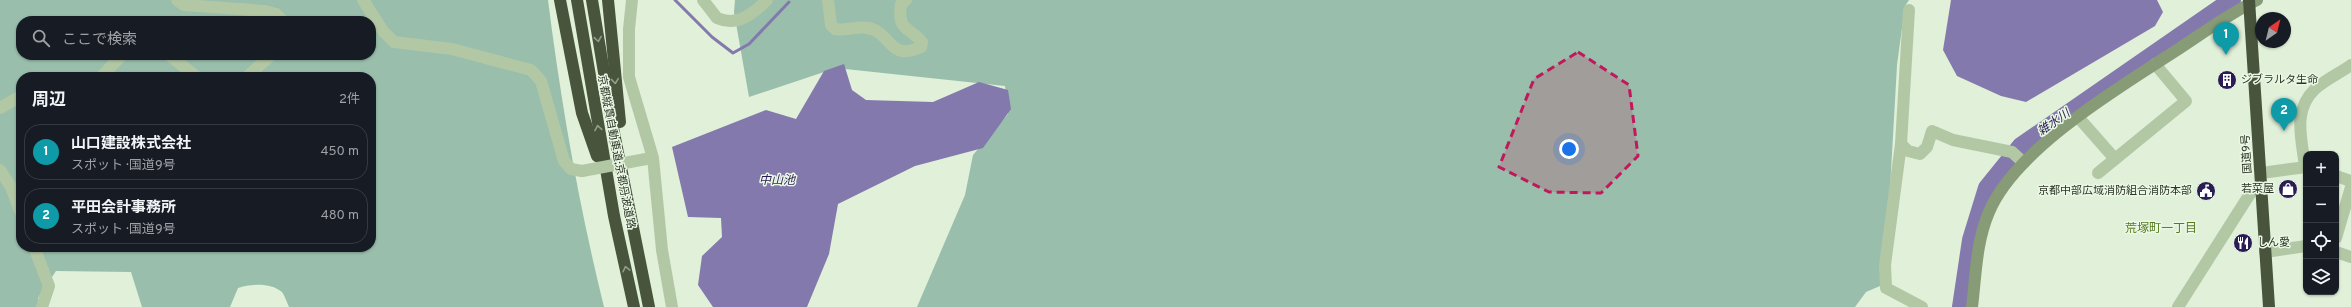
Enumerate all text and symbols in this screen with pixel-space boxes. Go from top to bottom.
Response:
north arrow [2255,12,2291,48]
search box [16,16,376,60]
pin: 1 [2213,22,2239,55]
icon: search [30,27,52,49]
text: ここで検索 [62,31,137,50]
one-way arrow [593,35,602,42]
building icon: ジブラルタ生命 [2216,69,2238,91]
place label: ジブラルタ生命 [2241,73,2318,87]
street label: 京都縦貫自動車道;京都丹波道路 [594,74,638,230]
one-way arrow [611,78,620,84]
text: 周辺 [32,90,66,112]
text: 2件 [339,92,360,108]
pin: 2 [2271,98,2297,131]
water label: 雑水川 [2035,105,2075,140]
one-way arrow [594,125,603,131]
street label: 国道9号 [2239,134,2255,174]
text: 山口建設株式会社 [71,135,191,154]
your location [1559,139,1579,159]
text: 1 [43,144,49,160]
text: 450 m [320,144,359,160]
map controls [2303,151,2339,295]
button: + [2303,151,2339,187]
text: スポット · 国道9号 [71,158,176,174]
water label: 中山池 [759,173,796,189]
shop icon: 若菜屋 [2277,178,2299,200]
public building icon: 京都中部広域消防組合消防本部 [2195,180,2217,202]
place label: 若菜屋 [2241,182,2274,196]
place label: 京都中部広域消防組合消防本部 [2038,184,2192,198]
button: − [2303,187,2339,223]
text: 平田会計事務所 [71,199,176,218]
text: 2 [42,208,50,224]
text: 480 m [321,208,359,224]
district label: 荒塚町一丁目 [2125,221,2197,237]
text: スポット · 国道9号 [71,222,176,238]
button: locate [2303,223,2339,259]
restaurant icon: しん愛 [2232,232,2254,254]
place label: しん愛 [2257,236,2290,250]
button: layers [2303,259,2339,295]
one-way arrow [623,266,631,272]

